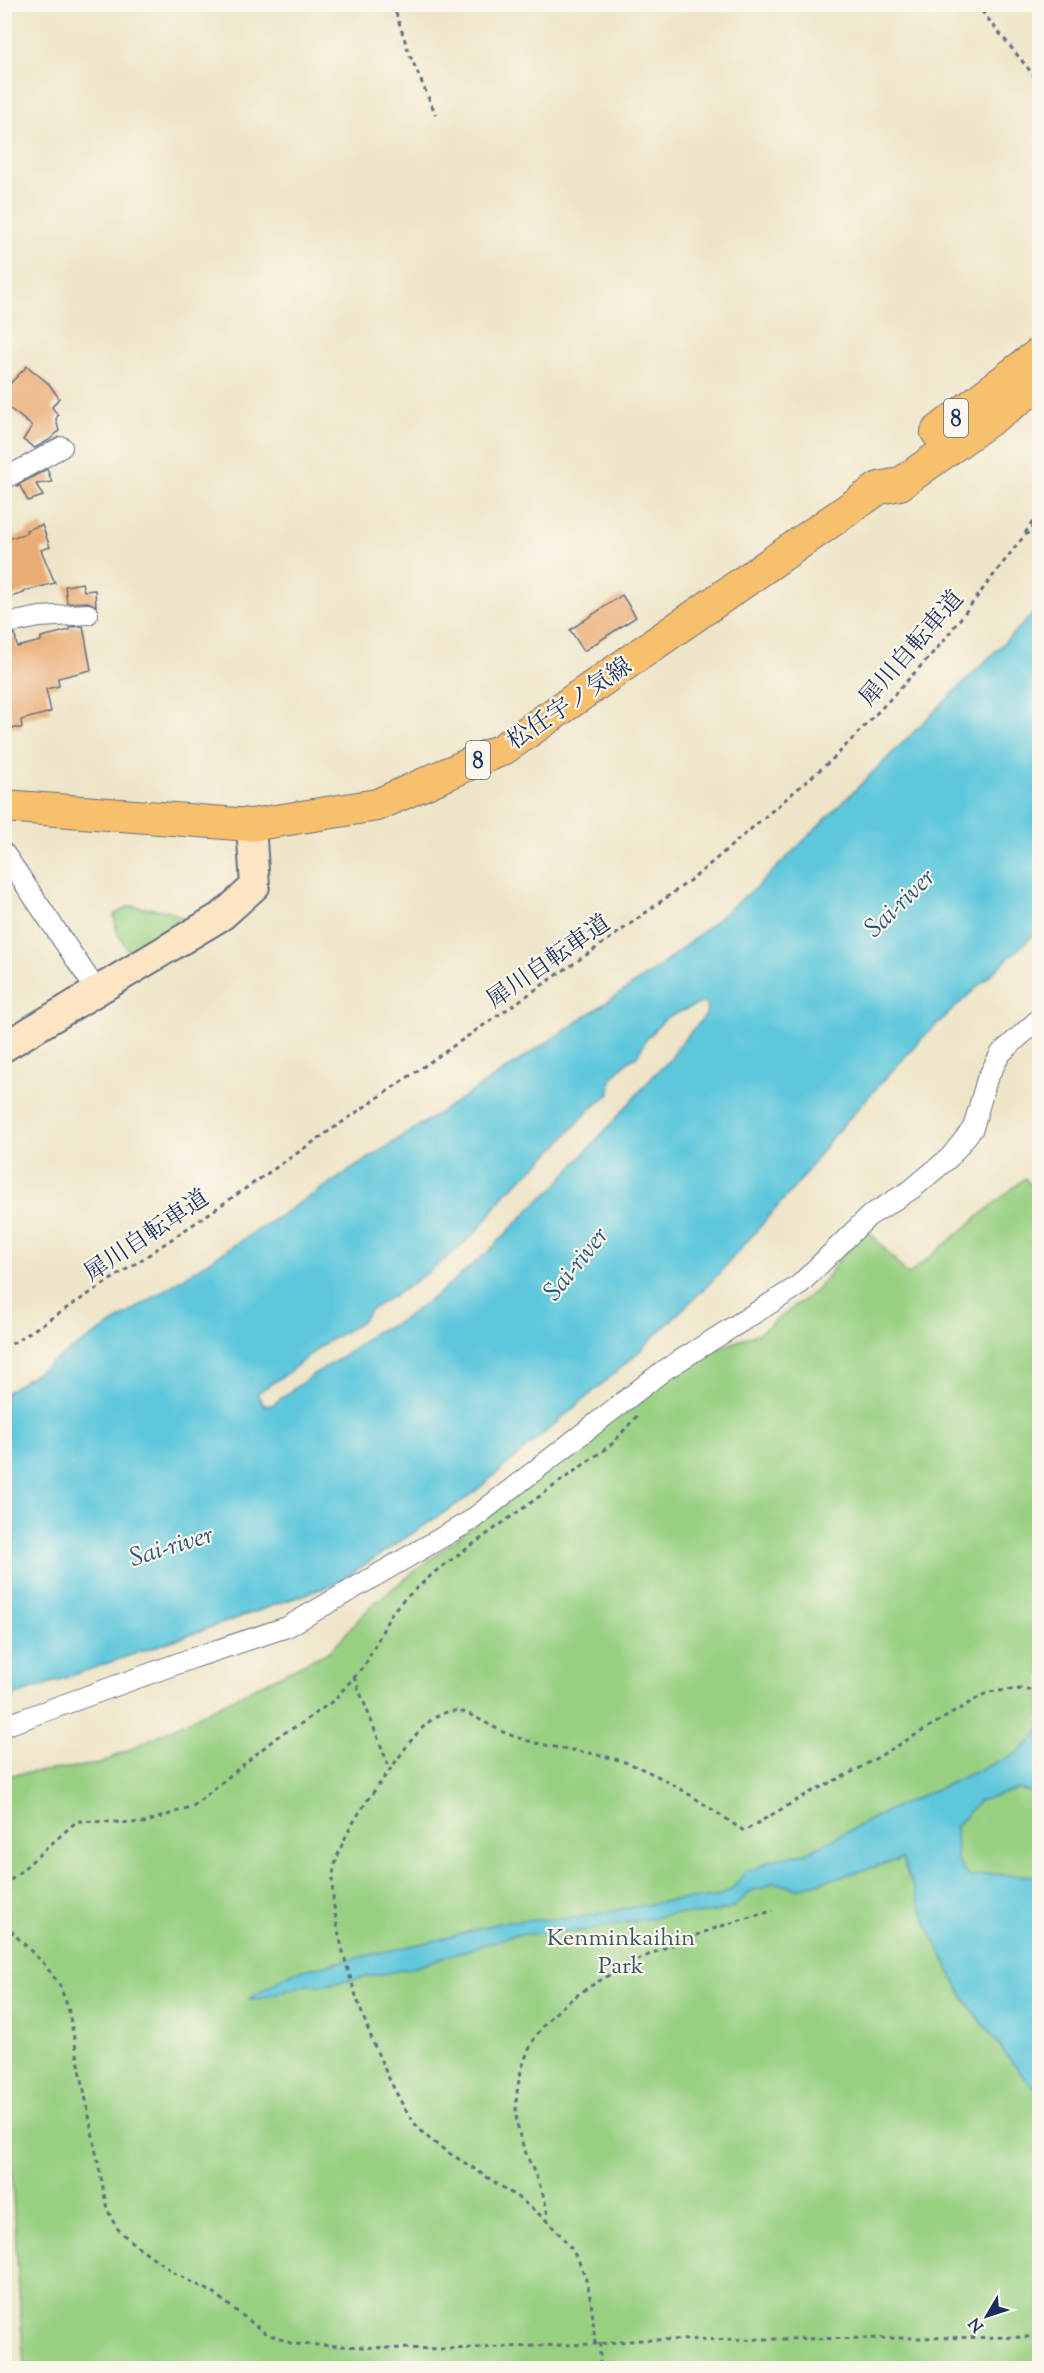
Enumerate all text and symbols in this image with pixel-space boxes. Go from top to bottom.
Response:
road number: 8 [944,399,968,437]
street label: 犀川自転車道 [852,584,973,715]
street label: 松任宇ノ気線 [501,650,639,759]
road number: 8 [466,741,490,779]
water label: Sai-river [857,861,945,947]
street label: 犀川自転車道 [480,907,618,1018]
street label: 犀川自転車道 [78,1182,216,1291]
water label: Sai-river [535,1219,618,1310]
water label: Sai-river [125,1517,218,1578]
park label: Kenminkaihin Park [547,1922,695,1984]
north arrow [957,2286,1017,2346]
text: N [964,2311,990,2336]

